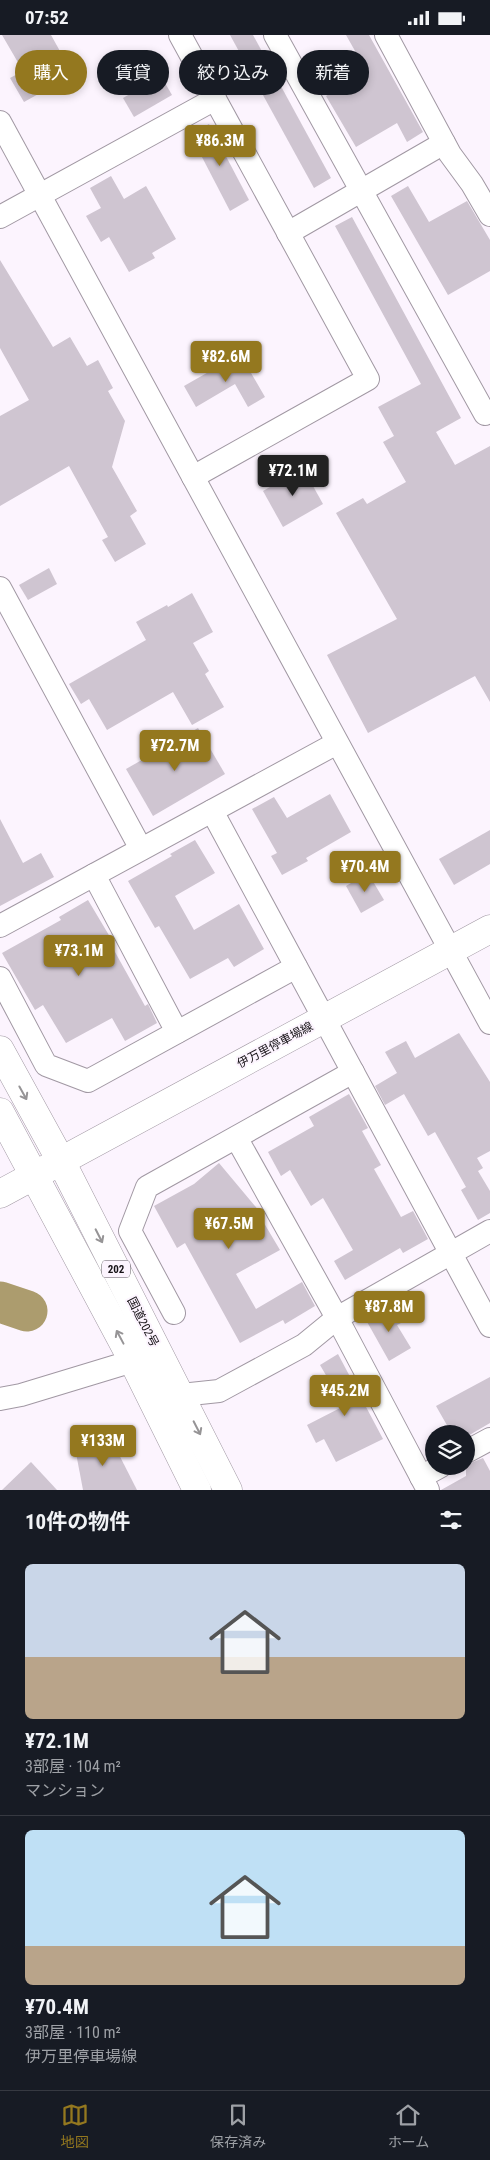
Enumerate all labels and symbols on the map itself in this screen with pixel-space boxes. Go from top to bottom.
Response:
pin: ¥86.3M [179,125,261,167]
pin: ¥82.6M [185,341,267,383]
pin: ¥72.1M [252,455,334,497]
pin: ¥72.7M [134,729,216,772]
pin: ¥70.4M [324,851,406,893]
pin: ¥73.1M [38,935,120,977]
street label: 伊万里停車場線 [235,1019,315,1071]
one-way arrow [19,1085,29,1099]
pin: ¥67.5M [188,1207,270,1250]
one-way arrow [94,1229,104,1244]
road number: 202 [102,1261,130,1277]
pin: ¥87.8M [348,1291,430,1333]
street label: 国道202号 [125,1295,161,1349]
one-way arrow [115,1329,125,1344]
pin: ¥45.2M [304,1375,386,1417]
one-way arrow [193,1420,202,1435]
pin: ¥133M [68,1425,138,1467]

